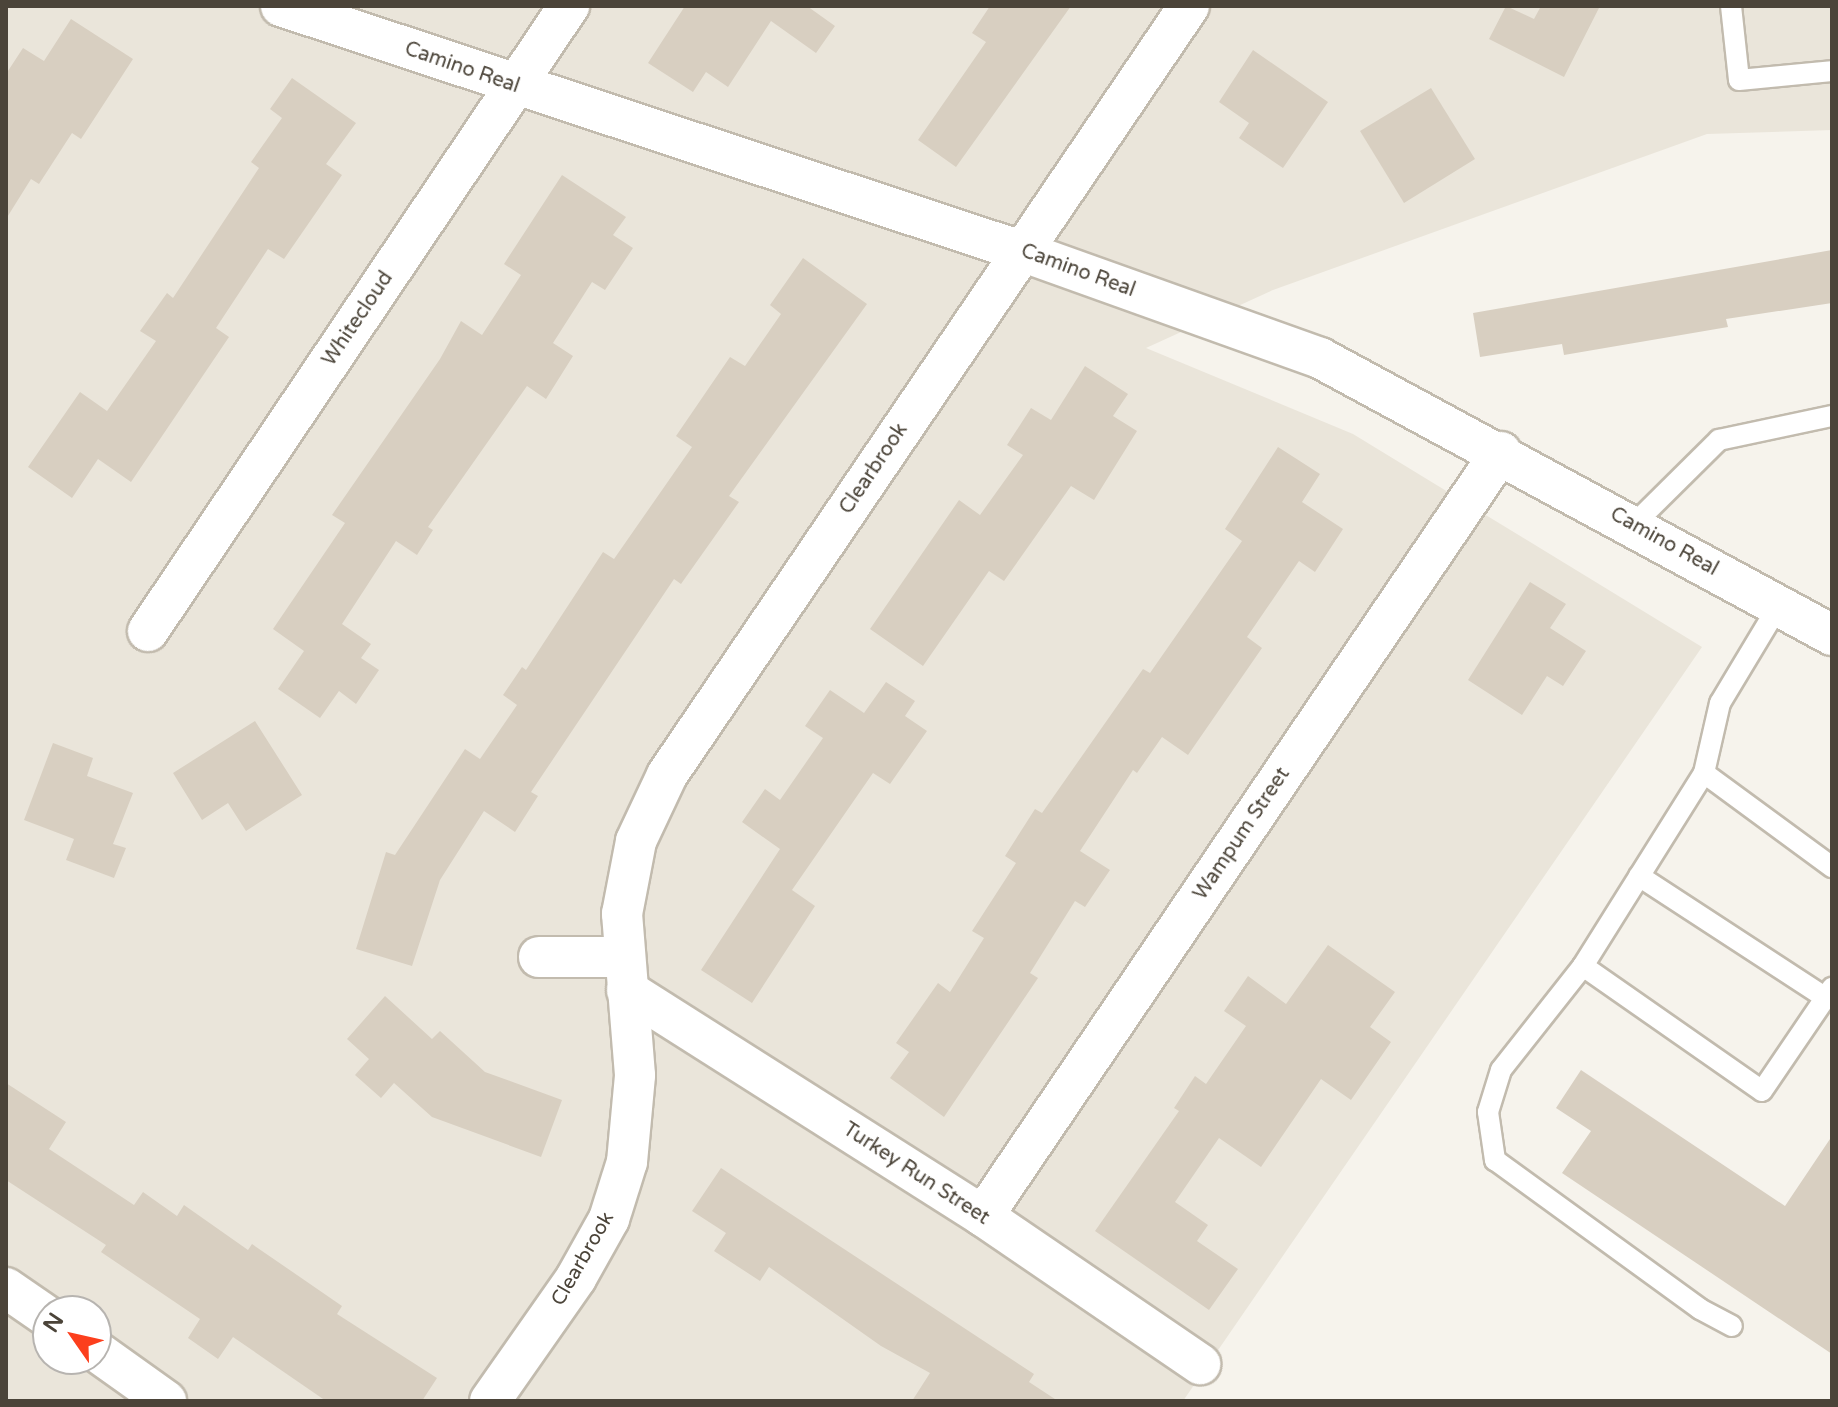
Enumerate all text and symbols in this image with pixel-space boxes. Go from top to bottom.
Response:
street label: Camino Real [401,37,523,99]
street label: Camino Real [1018,239,1138,303]
street label: Whitecloud [318,267,398,371]
street label: Clearbrook [835,419,913,519]
street label: Camino Real [1606,502,1722,582]
street label: Wampum Street [1189,763,1295,905]
street label: Turkey Run Street [838,1118,994,1230]
street label: Clearbrook [547,1208,619,1310]
north arrow [32,1295,112,1375]
text: N [38,1308,69,1337]

